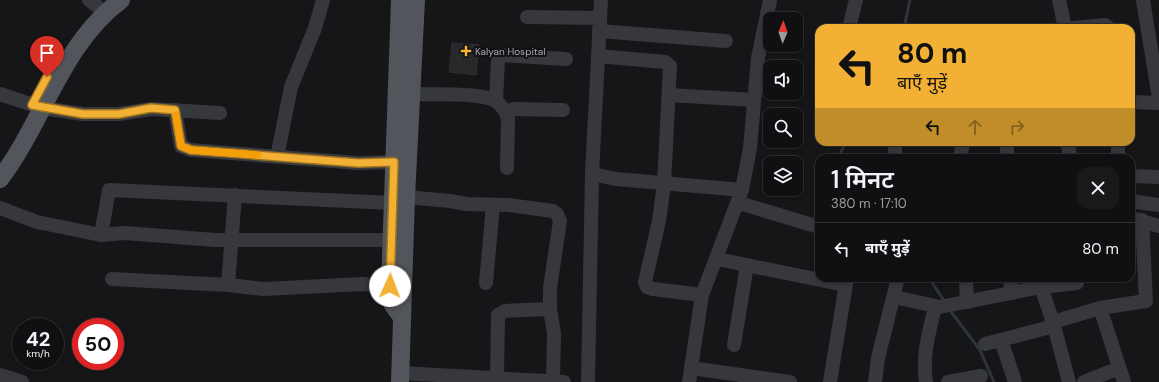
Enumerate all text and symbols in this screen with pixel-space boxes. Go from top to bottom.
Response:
north arrow [763,12,803,52]
map controls [763,12,803,196]
text: 80 m [897,35,967,72]
pin [30,36,64,77]
icon: left [831,40,883,92]
icon: arrive [36,42,58,64]
marker: Kalyan Hospital [460,45,472,57]
place label: Kalyan Hospital [475,45,545,58]
button: sound [763,60,803,100]
text: बाएँ मुड़ें [897,71,947,95]
button: search [763,108,803,148]
icon: left [922,116,944,138]
icon: ahead [964,116,986,138]
icon: right [1006,116,1028,138]
button: layers [763,156,803,196]
text: 1 मिनट [831,164,894,195]
button: close [1077,167,1119,209]
text: 380 m · 17:10 [831,195,907,212]
icon: left [831,238,853,260]
text: बाएँ मुड़ें [865,238,910,258]
text: 80 m [1082,239,1119,259]
position arrow [369,265,411,307]
speed limit sign: 50 [72,318,124,370]
text: 42 [26,326,50,352]
text: km/h [26,347,50,360]

